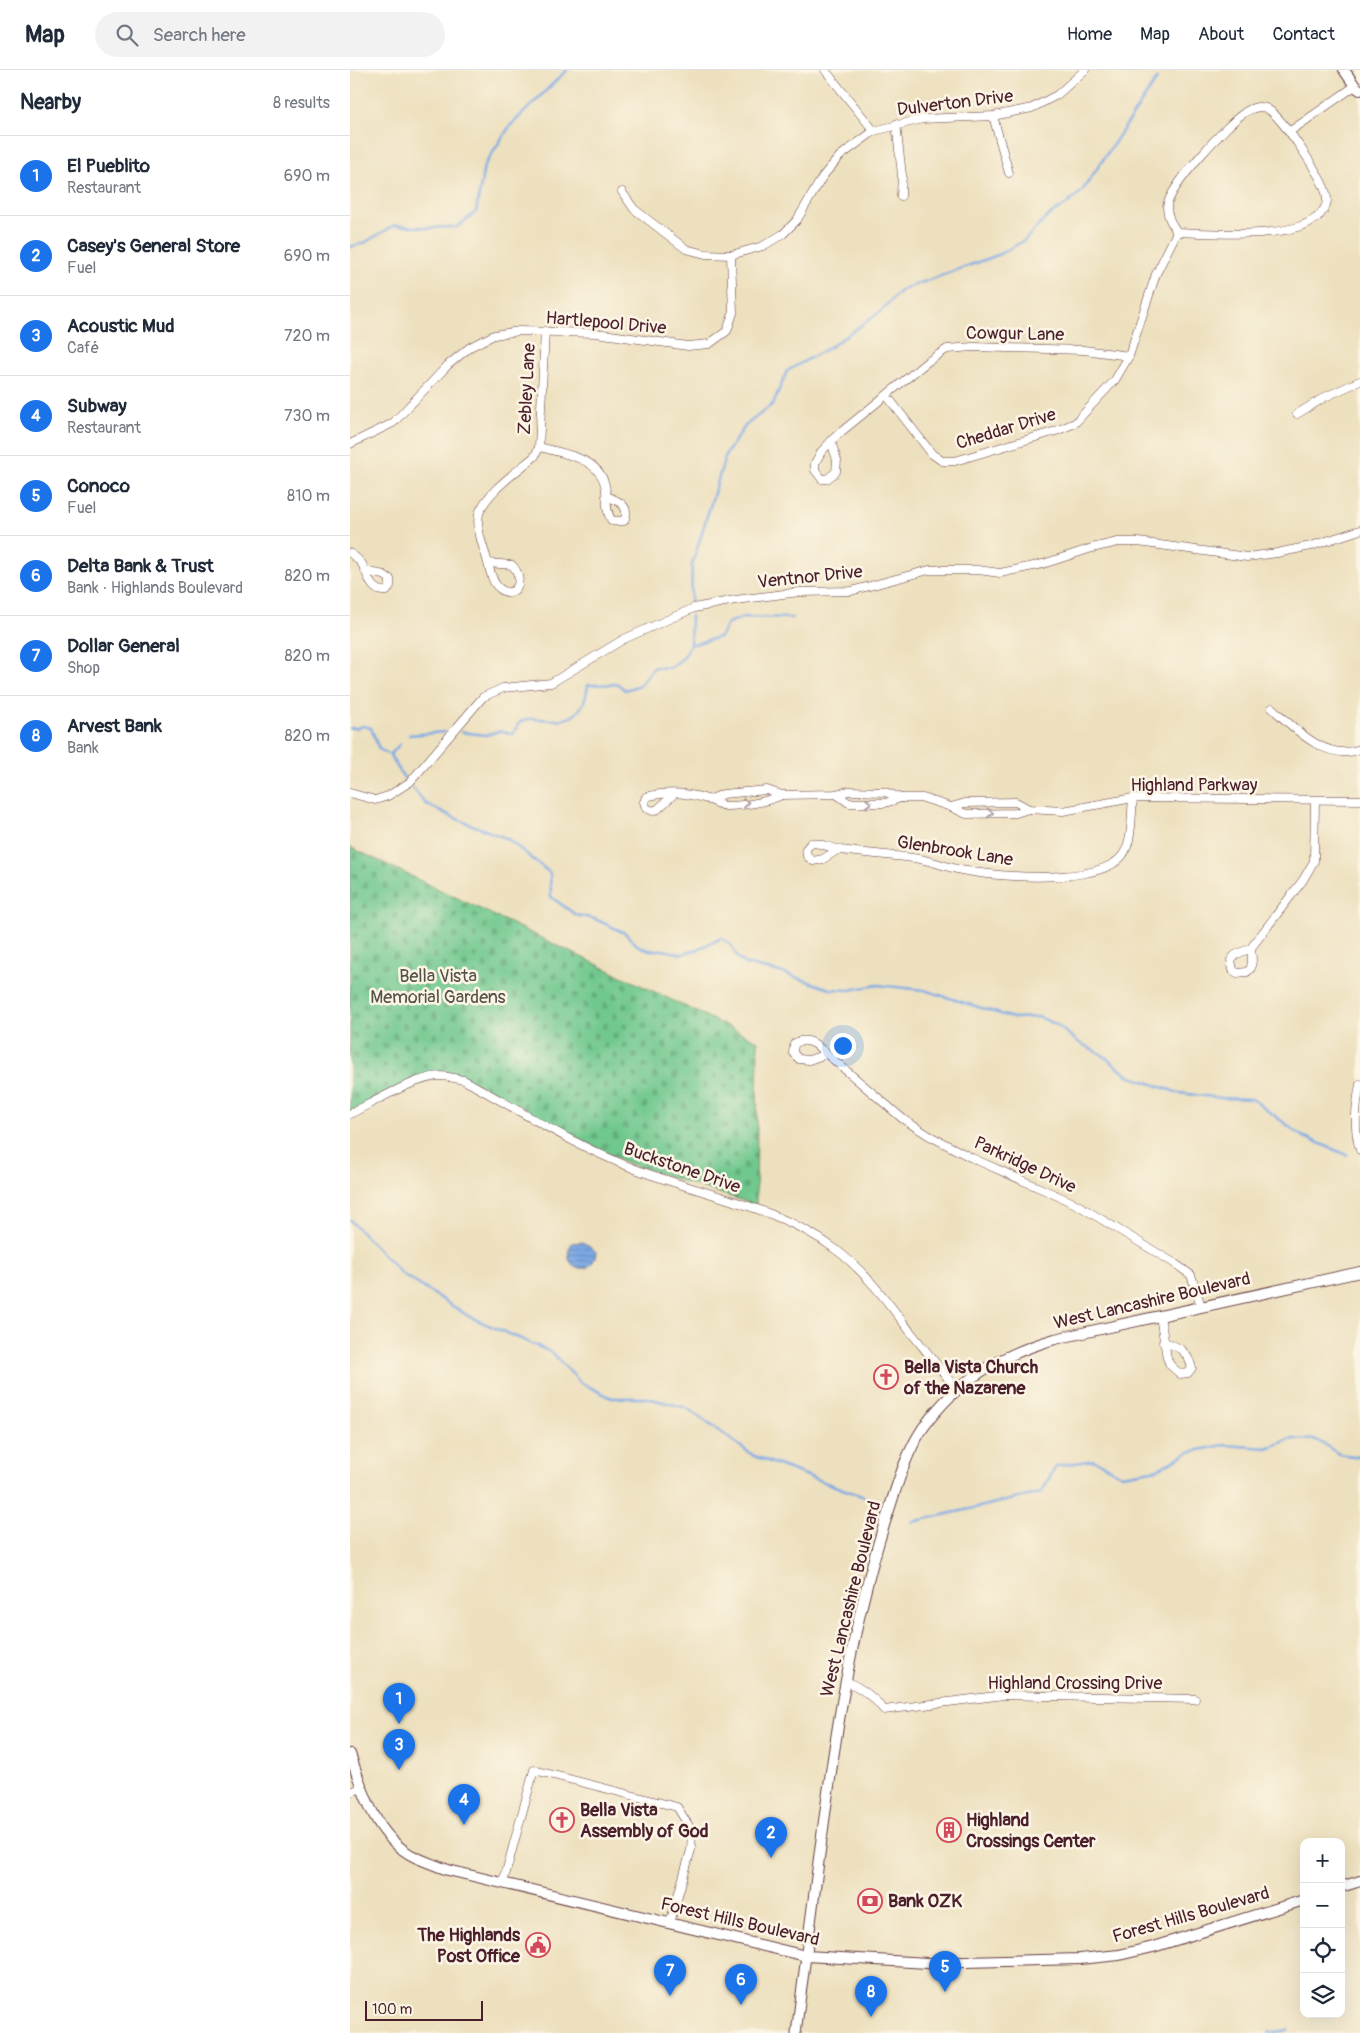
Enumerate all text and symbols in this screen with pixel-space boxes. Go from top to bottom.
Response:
search box [95,12,445,57]
text: Map [25,20,65,49]
icon: search [113,21,141,49]
text: Search here [153,23,246,47]
text: Home [1067,23,1112,46]
text: Map [1140,23,1170,46]
text: About [1198,23,1244,46]
text: Contact [1272,23,1335,46]
street label: Dulverton Drive [896,84,1015,122]
text: Nearby [20,89,81,116]
text: 8 results [273,93,330,113]
text: El Pueblito [67,154,150,178]
text: 1 [33,166,39,186]
text: 690 m [284,166,330,186]
text: Restaurant [67,178,141,198]
text: Casey's General Store [67,234,240,258]
text: 2 [32,246,40,266]
text: 690 m [284,246,330,266]
text: Fuel [67,258,96,278]
street label: Hartlepool Drive [545,306,667,340]
text: Acoustic Mud [67,314,175,338]
street label: Cowgur Lane [966,322,1064,346]
text: 3 [32,326,40,346]
text: 720 m [284,326,330,346]
text: Café [67,338,99,358]
street label: Zebley Lane [513,342,541,435]
text: Subway [67,394,127,418]
street label: Cheddar Drive [953,403,1059,455]
text: 4 [31,406,41,426]
text: 730 m [284,406,330,426]
text: Restaurant [67,418,141,438]
text: Conoco [67,474,130,498]
text: 5 [32,486,40,506]
text: 810 m [287,486,330,506]
text: Fuel [67,498,96,518]
text: Delta Bank & Trust [67,554,214,578]
street label: Ventnor Drive [756,560,864,594]
text: 6 [31,566,41,586]
text: 820 m [284,566,330,586]
text: Bank · Highlands Boulevard [67,578,243,598]
text: Dollar General [67,634,180,658]
text: 7 [32,646,40,666]
text: 820 m [284,646,330,666]
text: Shop [67,658,100,678]
text: Arvest Bank [67,714,162,738]
text: 8 [32,726,40,746]
text: 820 m [284,726,330,746]
text: Bank [67,738,99,758]
street label: Highland Parkway [1130,774,1258,797]
one-way arrow [742,798,750,809]
one-way arrow [864,798,872,808]
one-way arrow [986,808,994,818]
street label: Glenbrook Lane [895,830,1015,872]
park label: Bella Vista Memorial Gardens [370,965,506,1009]
your location [830,1033,856,1059]
street label: Parkridge Drive [970,1131,1080,1199]
street label: Buckstone Drive [621,1137,744,1199]
street label: West Lancashire Boulevard [1051,1267,1253,1335]
place label: Bella Vista Church of the Nazarene [903,1356,1039,1400]
church icon: Bella Vista Church of the Nazarene [873,1364,899,1390]
street label: West Lancashire Boulevard [815,1499,887,1699]
street label: Highland Crossing Drive [988,1672,1163,1695]
pin: 1 [383,1683,415,1724]
pin: 3 [383,1729,415,1770]
pin: 4 [448,1784,480,1825]
place label: Bella Vista Assembly of God [580,1799,709,1843]
church icon: Bella Vista Assembly of God [549,1807,575,1833]
place label: Highland Crossings Center [966,1809,1096,1853]
pin: 2 [755,1817,787,1858]
building icon: Highland Crossings Center [936,1817,962,1843]
map controls [1300,1838,1345,2018]
button: + [1300,1838,1345,1883]
street label: Forest Hills Boulevard [1110,1882,1272,1948]
button: − [1300,1883,1345,1928]
bank icon: Bank OZK [857,1888,883,1914]
place label: Bank OZK [888,1890,962,1913]
street label: Forest Hills Boulevard [658,1893,822,1951]
place label: The Highlands Post Office [416,1924,521,1968]
button: locate [1300,1928,1345,1973]
public building icon: The Highlands Post Office [525,1932,551,1958]
pin: 5 [929,1951,961,1992]
pin: 7 [654,1955,686,1996]
pin: 6 [725,1964,757,2005]
button: layers [1300,1973,1345,2018]
pin: 8 [855,1976,887,2017]
scale bar [365,1998,482,2021]
text: 100 m [372,2001,412,2018]

